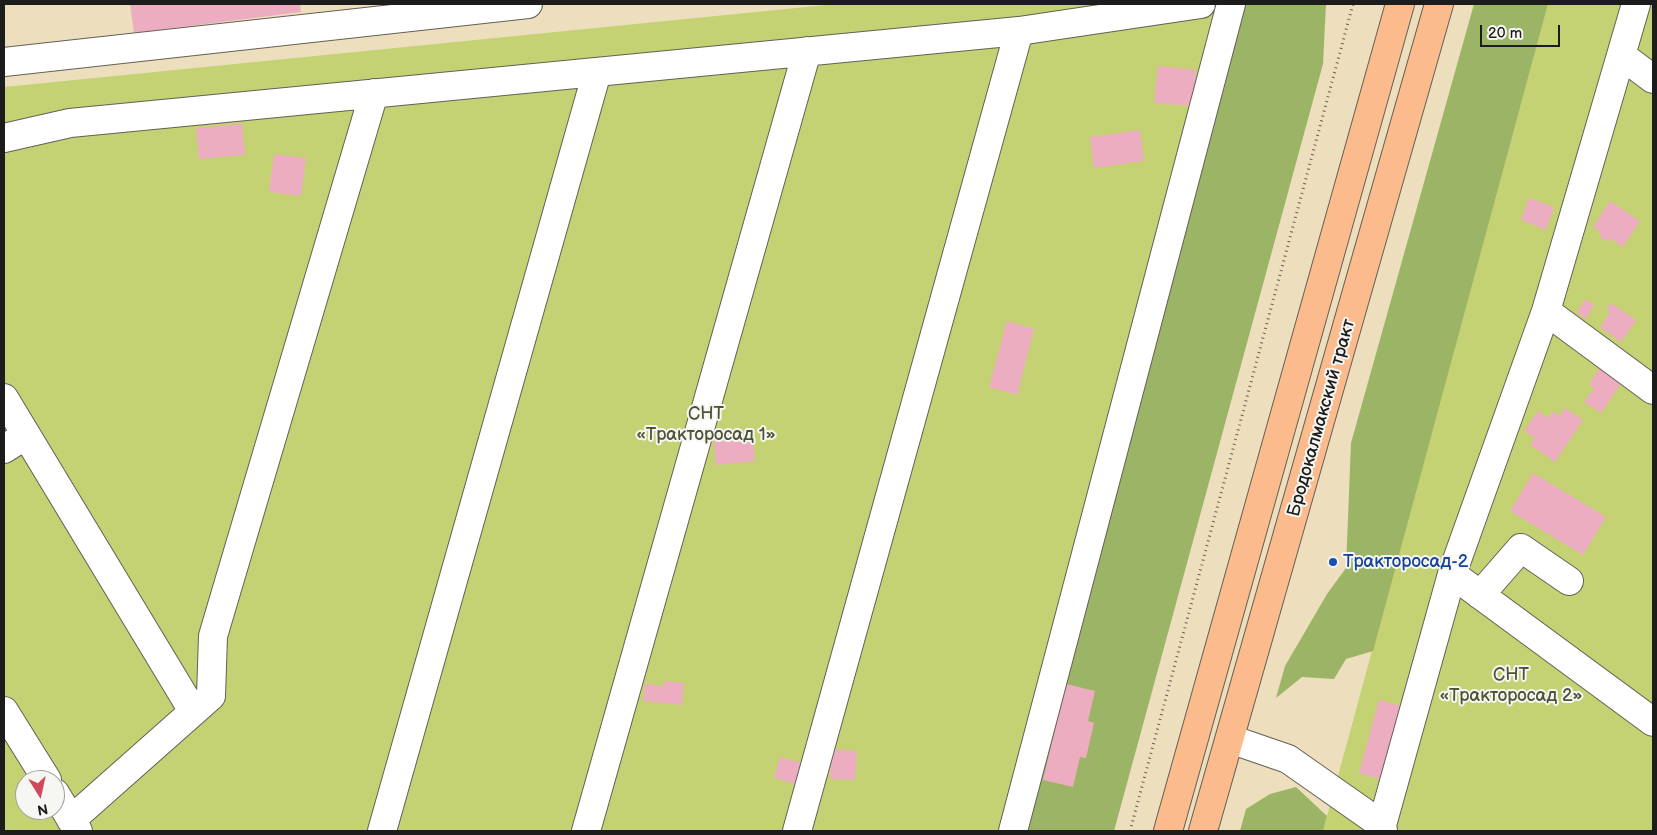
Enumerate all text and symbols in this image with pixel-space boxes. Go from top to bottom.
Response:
scale bar [1482,15,1562,47]
text: 20 m [1488,24,1522,43]
street label: Бродокалмакский тракт [1283,317,1361,519]
park label: СНТ «Тракторосад 1» [636,403,776,446]
place label: Тракторосад-2 [1343,551,1468,573]
marker: Тракторосад-2 [1327,556,1339,568]
park label: СНТ «Тракторосад 2» [1439,664,1583,706]
north arrow [15,770,65,820]
text: N [36,800,49,819]

